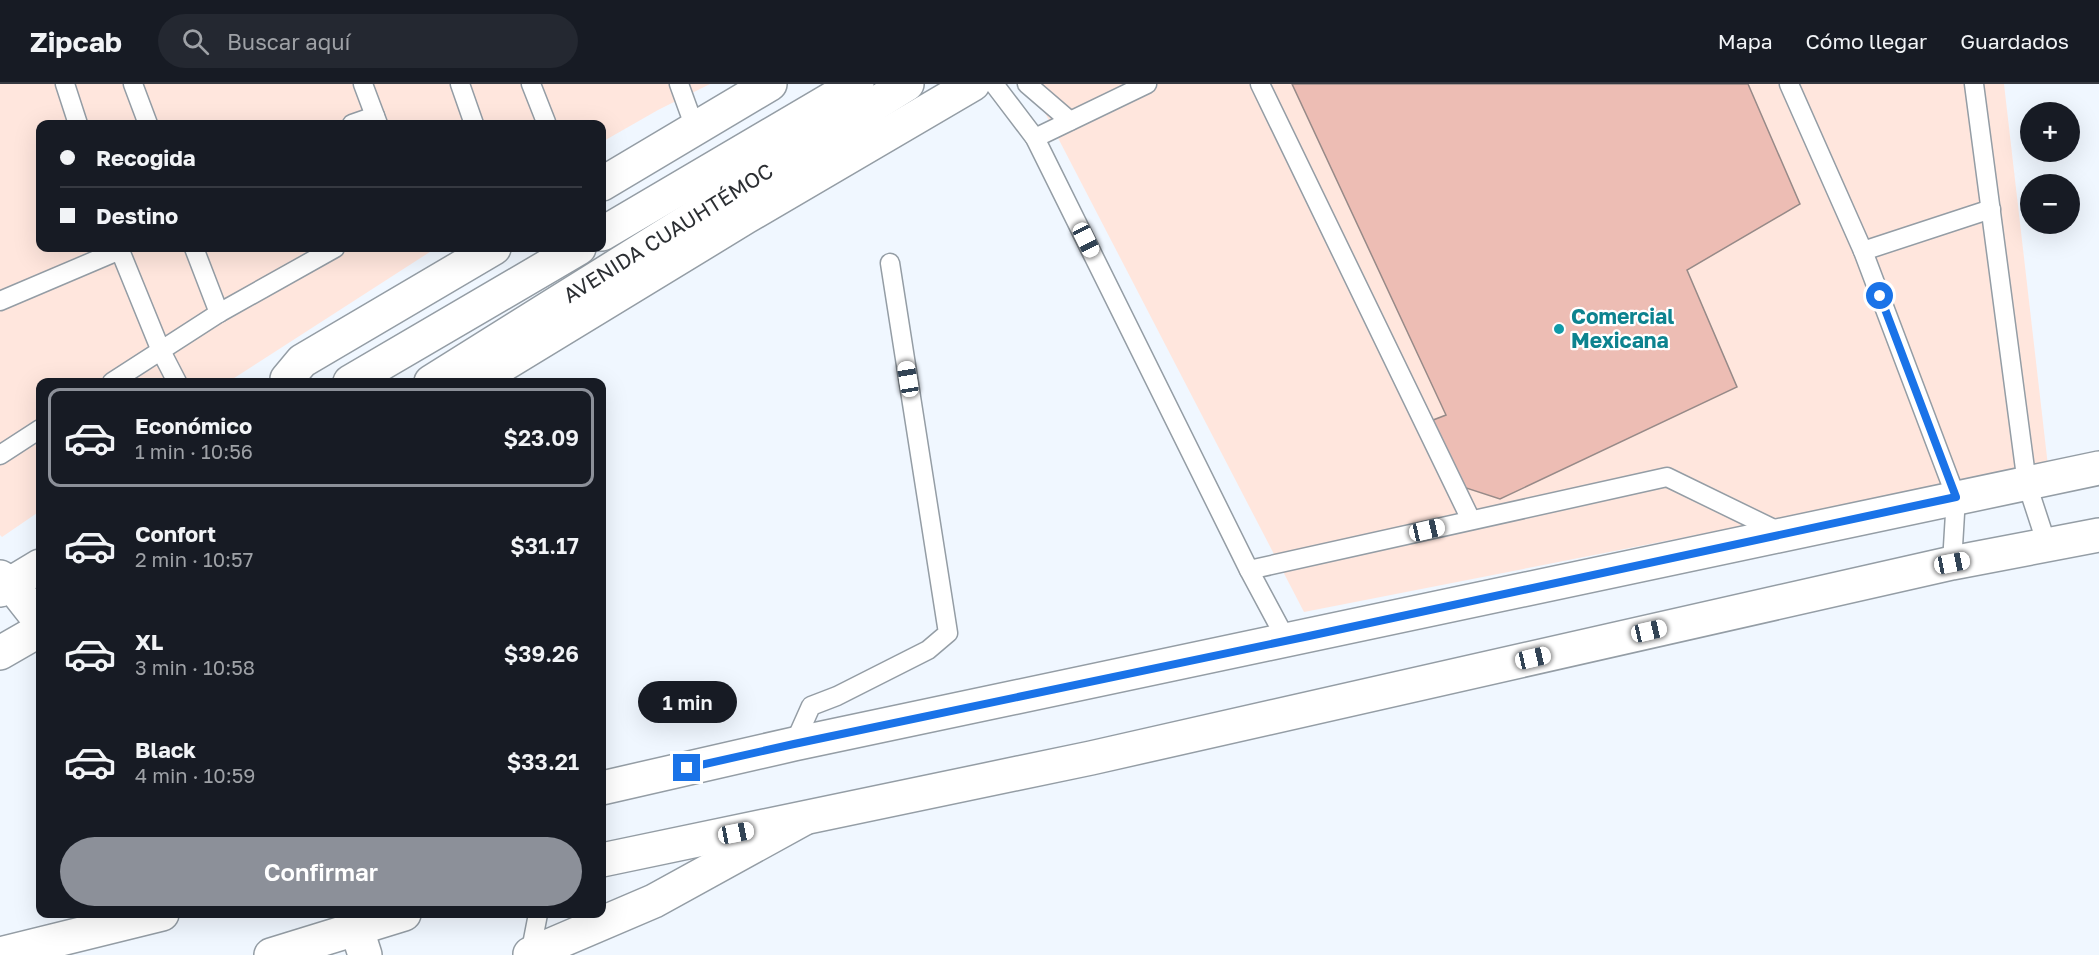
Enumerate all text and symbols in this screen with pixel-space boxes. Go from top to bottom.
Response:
search box [158,14,578,68]
text: Zipcab [30,25,122,58]
icon: search [179,25,212,58]
text: Buscar aquí [227,28,350,55]
text: Mapa [1718,28,1773,54]
text: Cómo llegar [1806,28,1927,54]
text: Guardados [1960,28,2069,54]
map controls [2020,102,2080,234]
button: + [2020,102,2080,162]
text: Recogida [96,144,196,171]
street label: AVENIDA CUAUHTÉMOC [558,157,778,308]
button: − [2020,174,2080,234]
text: Destino [96,202,178,229]
car [1070,220,1102,260]
route start [1866,282,1893,309]
place label: Comercial Mexicana [1571,303,1674,353]
marker: Comercial Mexicana [1552,322,1566,336]
car [896,360,920,398]
icon: car [63,411,117,465]
text: Económico [135,412,252,439]
text: $23.09 [503,424,579,451]
text: 1 min · 10:56 [135,439,253,463]
car [1407,517,1447,543]
icon: car [63,519,117,573]
text: Confort [135,520,216,547]
text: $31.17 [510,532,579,559]
text: 2 min · 10:57 [135,547,253,571]
car [1933,551,1971,575]
car [1629,618,1669,644]
icon: car [63,627,117,681]
text: XL [135,628,163,655]
text: $39.26 [504,640,579,667]
car [1513,645,1553,671]
text: 3 min · 10:58 [135,655,255,679]
callout: 1 min [638,681,736,723]
text: 1 min [662,690,713,714]
icon: car [63,735,117,789]
text: Black [135,736,196,763]
text: $33.21 [507,748,579,775]
route end [673,754,700,781]
text: 4 min · 10:59 [135,763,255,787]
car [717,821,755,845]
button: Confirmar [60,837,582,906]

